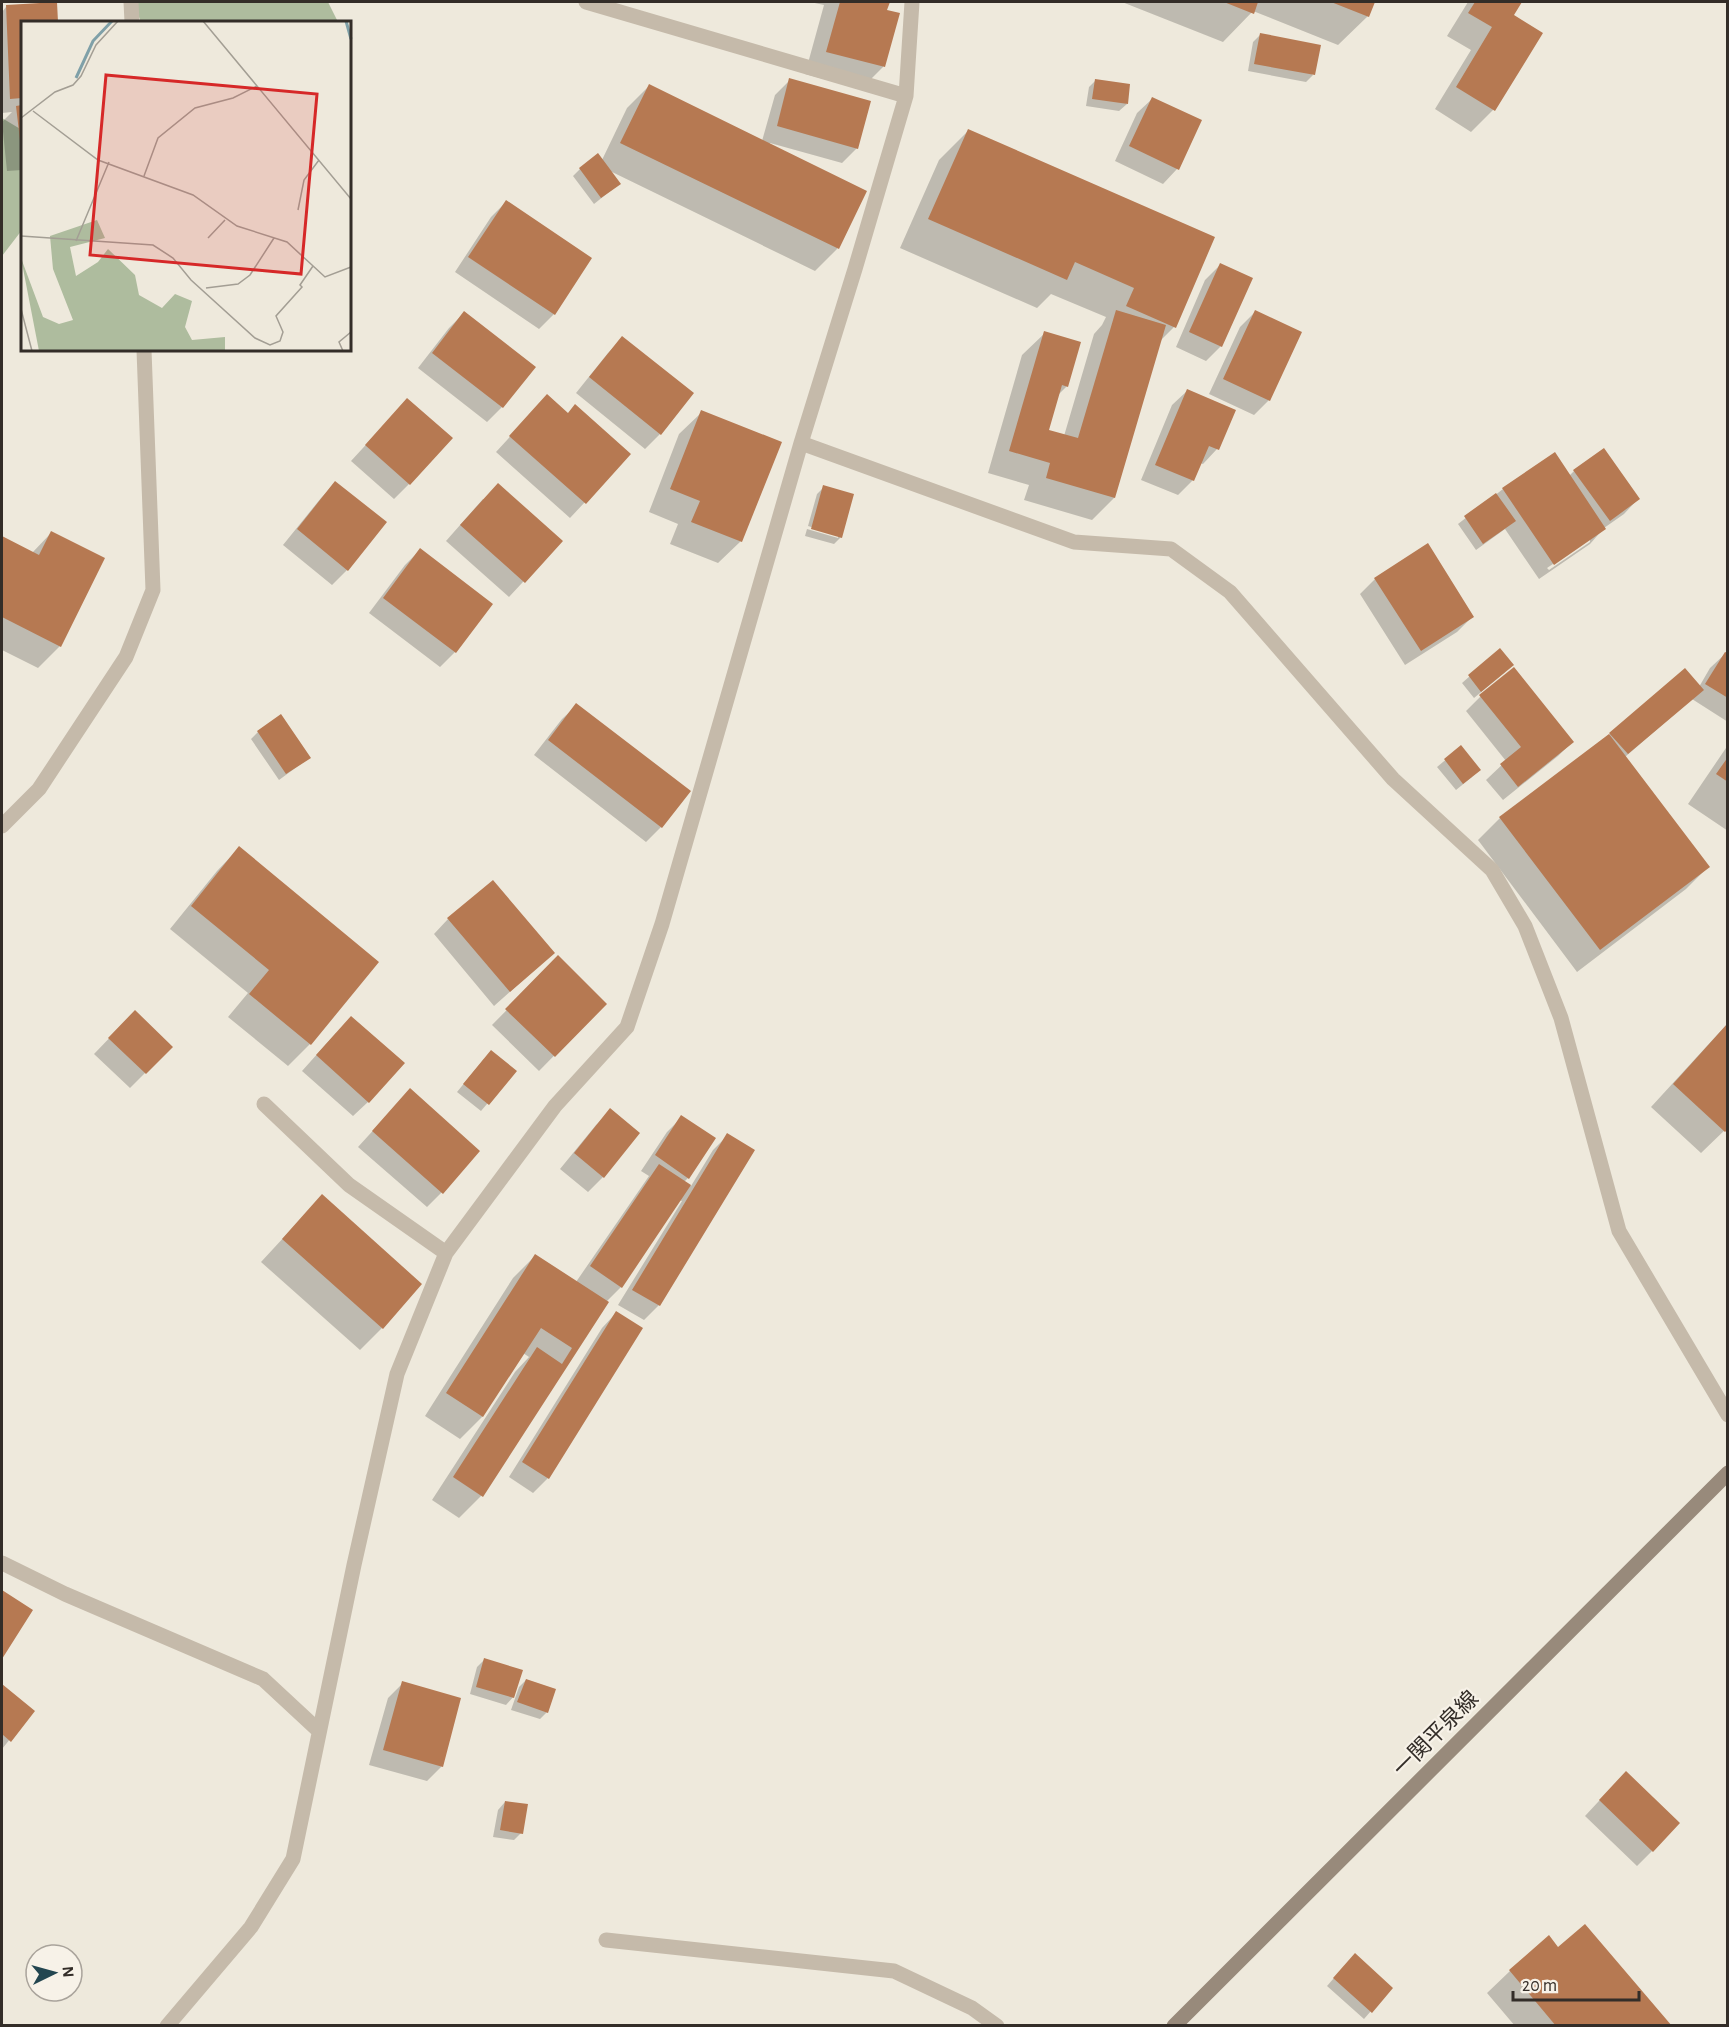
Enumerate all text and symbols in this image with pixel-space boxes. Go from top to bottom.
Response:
inset map [21,21,351,351]
street label: 一関平泉線 [1388,1686,1482,1780]
north arrow [24,1943,84,2003]
scale bar [1513,1964,1639,2002]
text: N [59,1966,76,1978]
text: 20 m [1522,1977,1557,1995]

